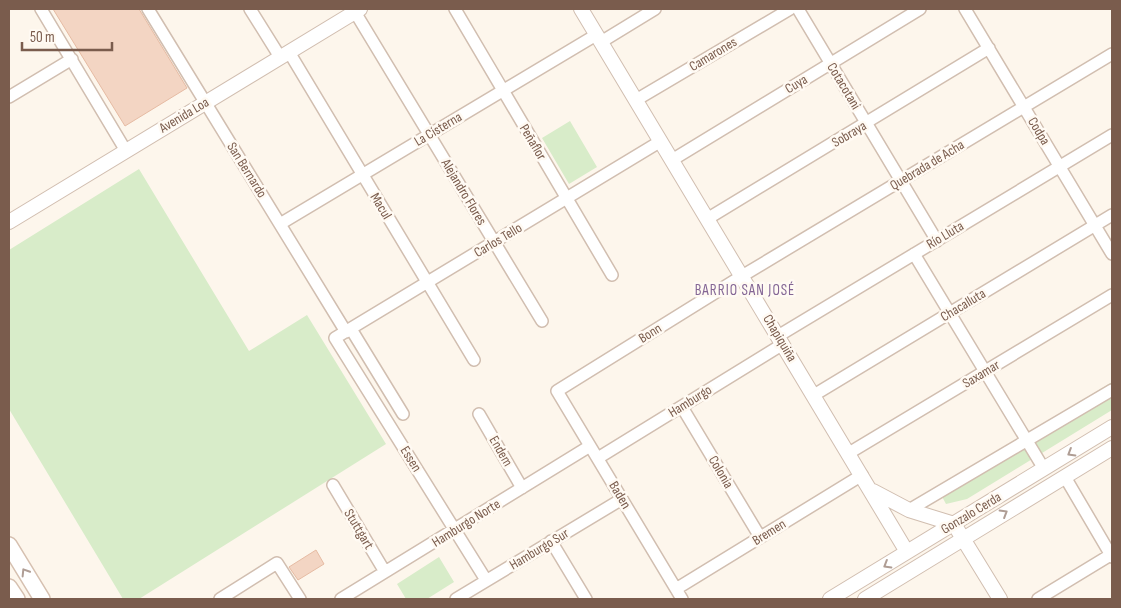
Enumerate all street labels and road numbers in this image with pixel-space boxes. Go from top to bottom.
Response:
street label: Camarones [686,33,740,75]
street label: Cotacotani [823,60,865,112]
street label: Cuya [782,71,810,97]
street label: Avenida Loa [155,94,212,137]
street label: La Cisterna [411,108,465,150]
street label: Codpa [1024,114,1054,148]
street label: Sobraya [829,117,869,151]
street label: Peñaflor [516,121,550,163]
street label: Quebrada de Acha [887,136,967,194]
street label: San Bernardo [223,139,271,201]
street label: Alejandro Flores [437,155,490,228]
street label: Macul [367,190,395,222]
street label: Río Lluta [923,217,967,253]
street label: Carlos Tello [471,219,525,261]
street label: Chacalluta [937,285,989,325]
street label: Chapiquiña [759,311,801,365]
street label: Bonn [635,319,665,347]
street label: Saxamar [959,356,1003,392]
street label: Hamburgo [665,381,715,421]
street label: Endem [486,433,516,469]
street label: Essen [397,443,425,475]
street label: Colonia [705,453,737,491]
street label: Baden [605,478,635,512]
street label: Gonzalo Cerda [938,488,1004,538]
street label: Hamburgo Norte [429,495,503,551]
street label: Stuttgart [340,506,378,552]
street label: Bremen [749,515,789,549]
street label: Hamburgo Sur [506,525,572,573]

